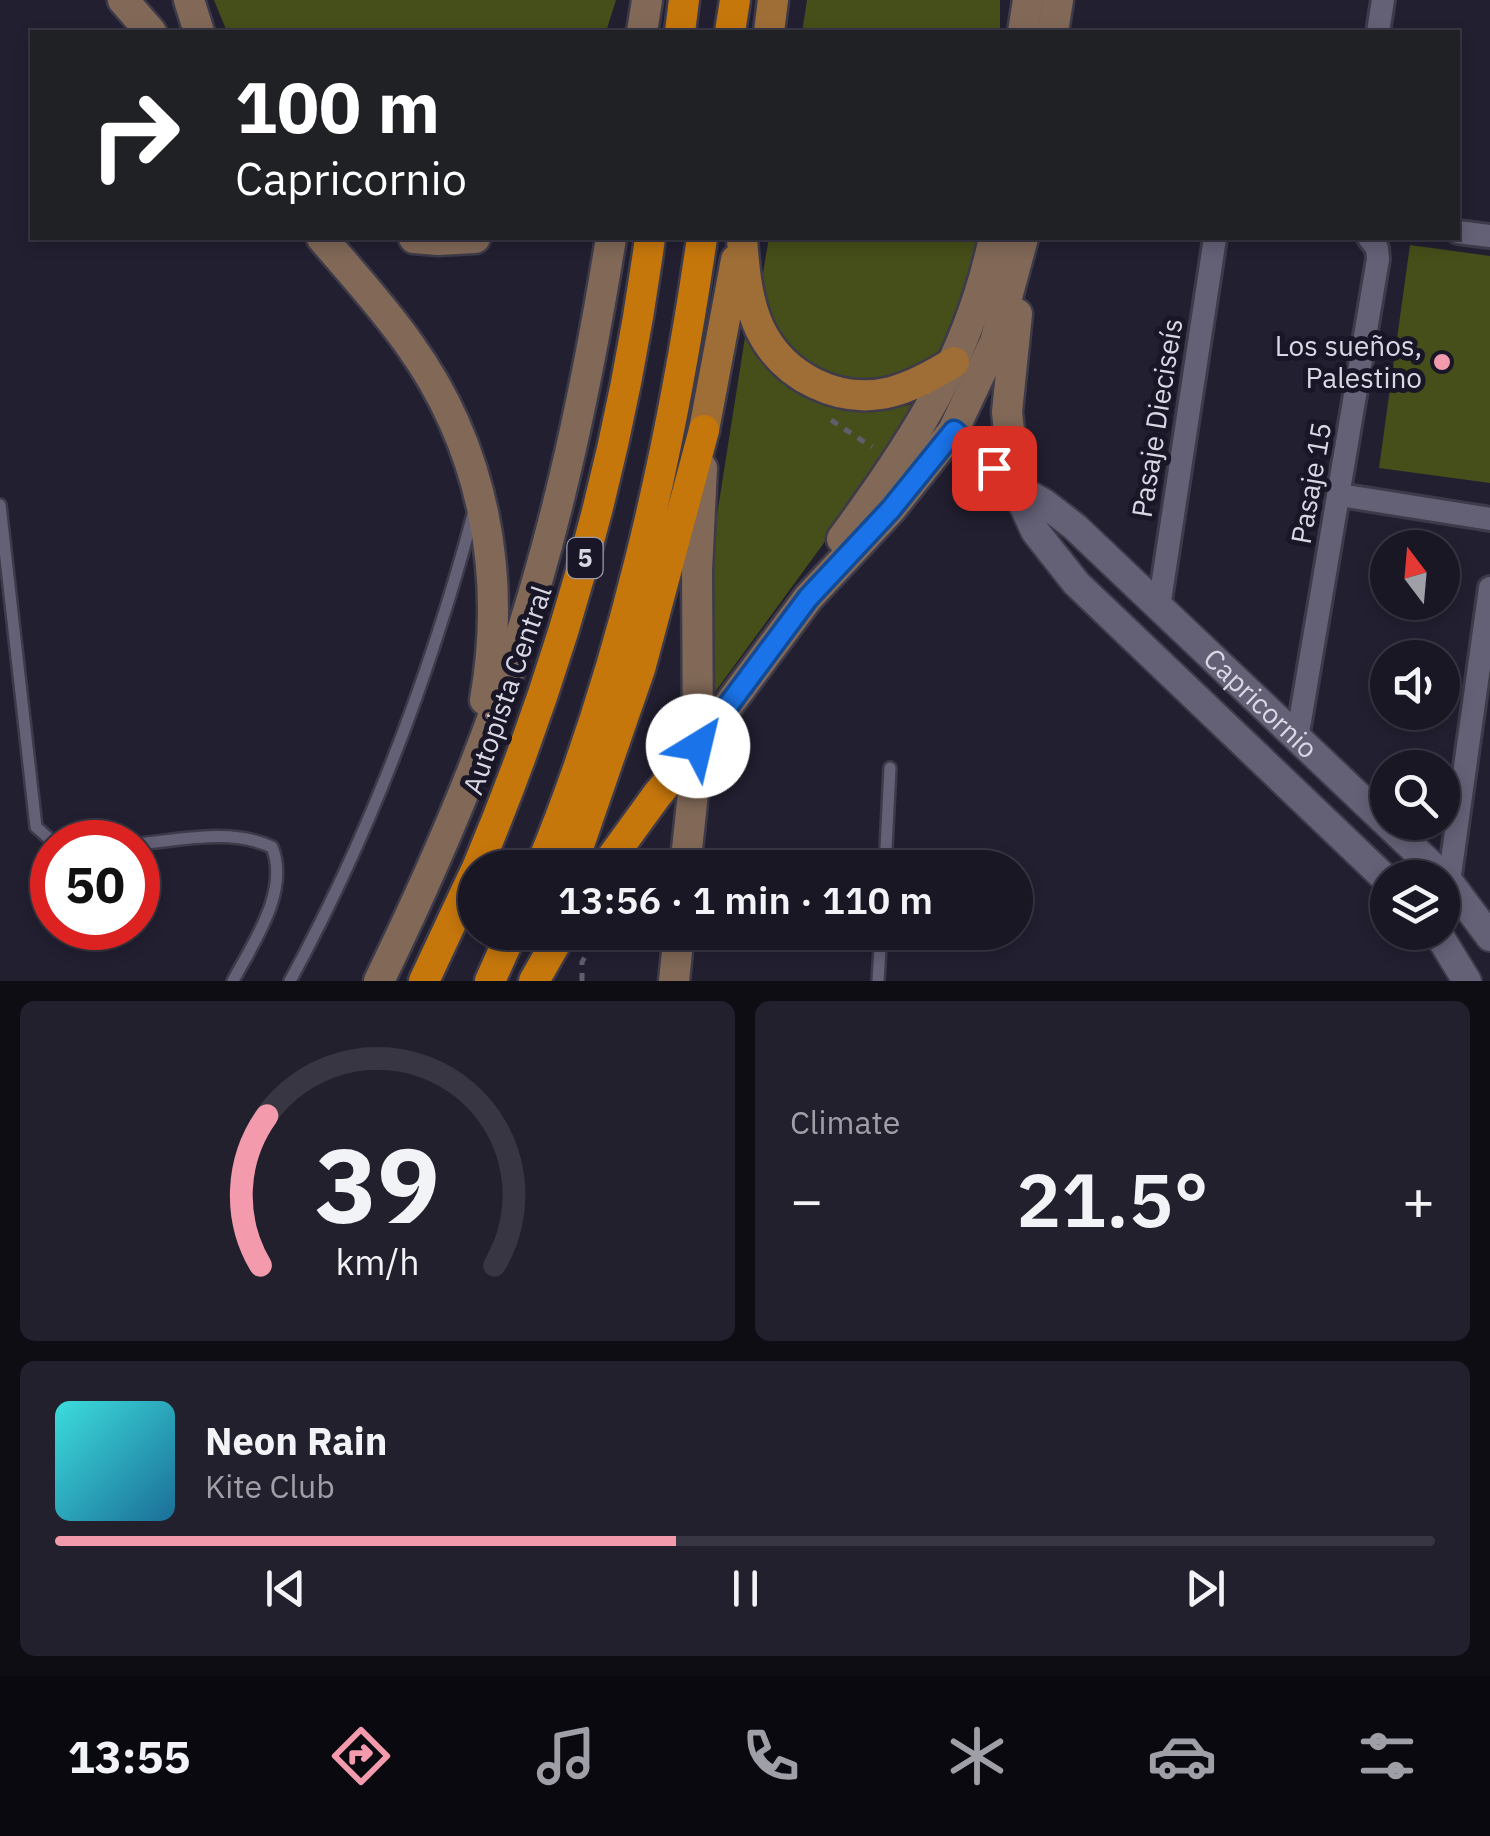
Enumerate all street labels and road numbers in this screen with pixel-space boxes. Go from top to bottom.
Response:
street label: Pasaje Dieciseís [1123,316,1191,520]
street label: Pasaje 15 [1282,419,1339,547]
road number: 5 [568,538,602,578]
street label: Autopista Central [453,580,560,799]
street label: Capricornio [1196,640,1326,766]

